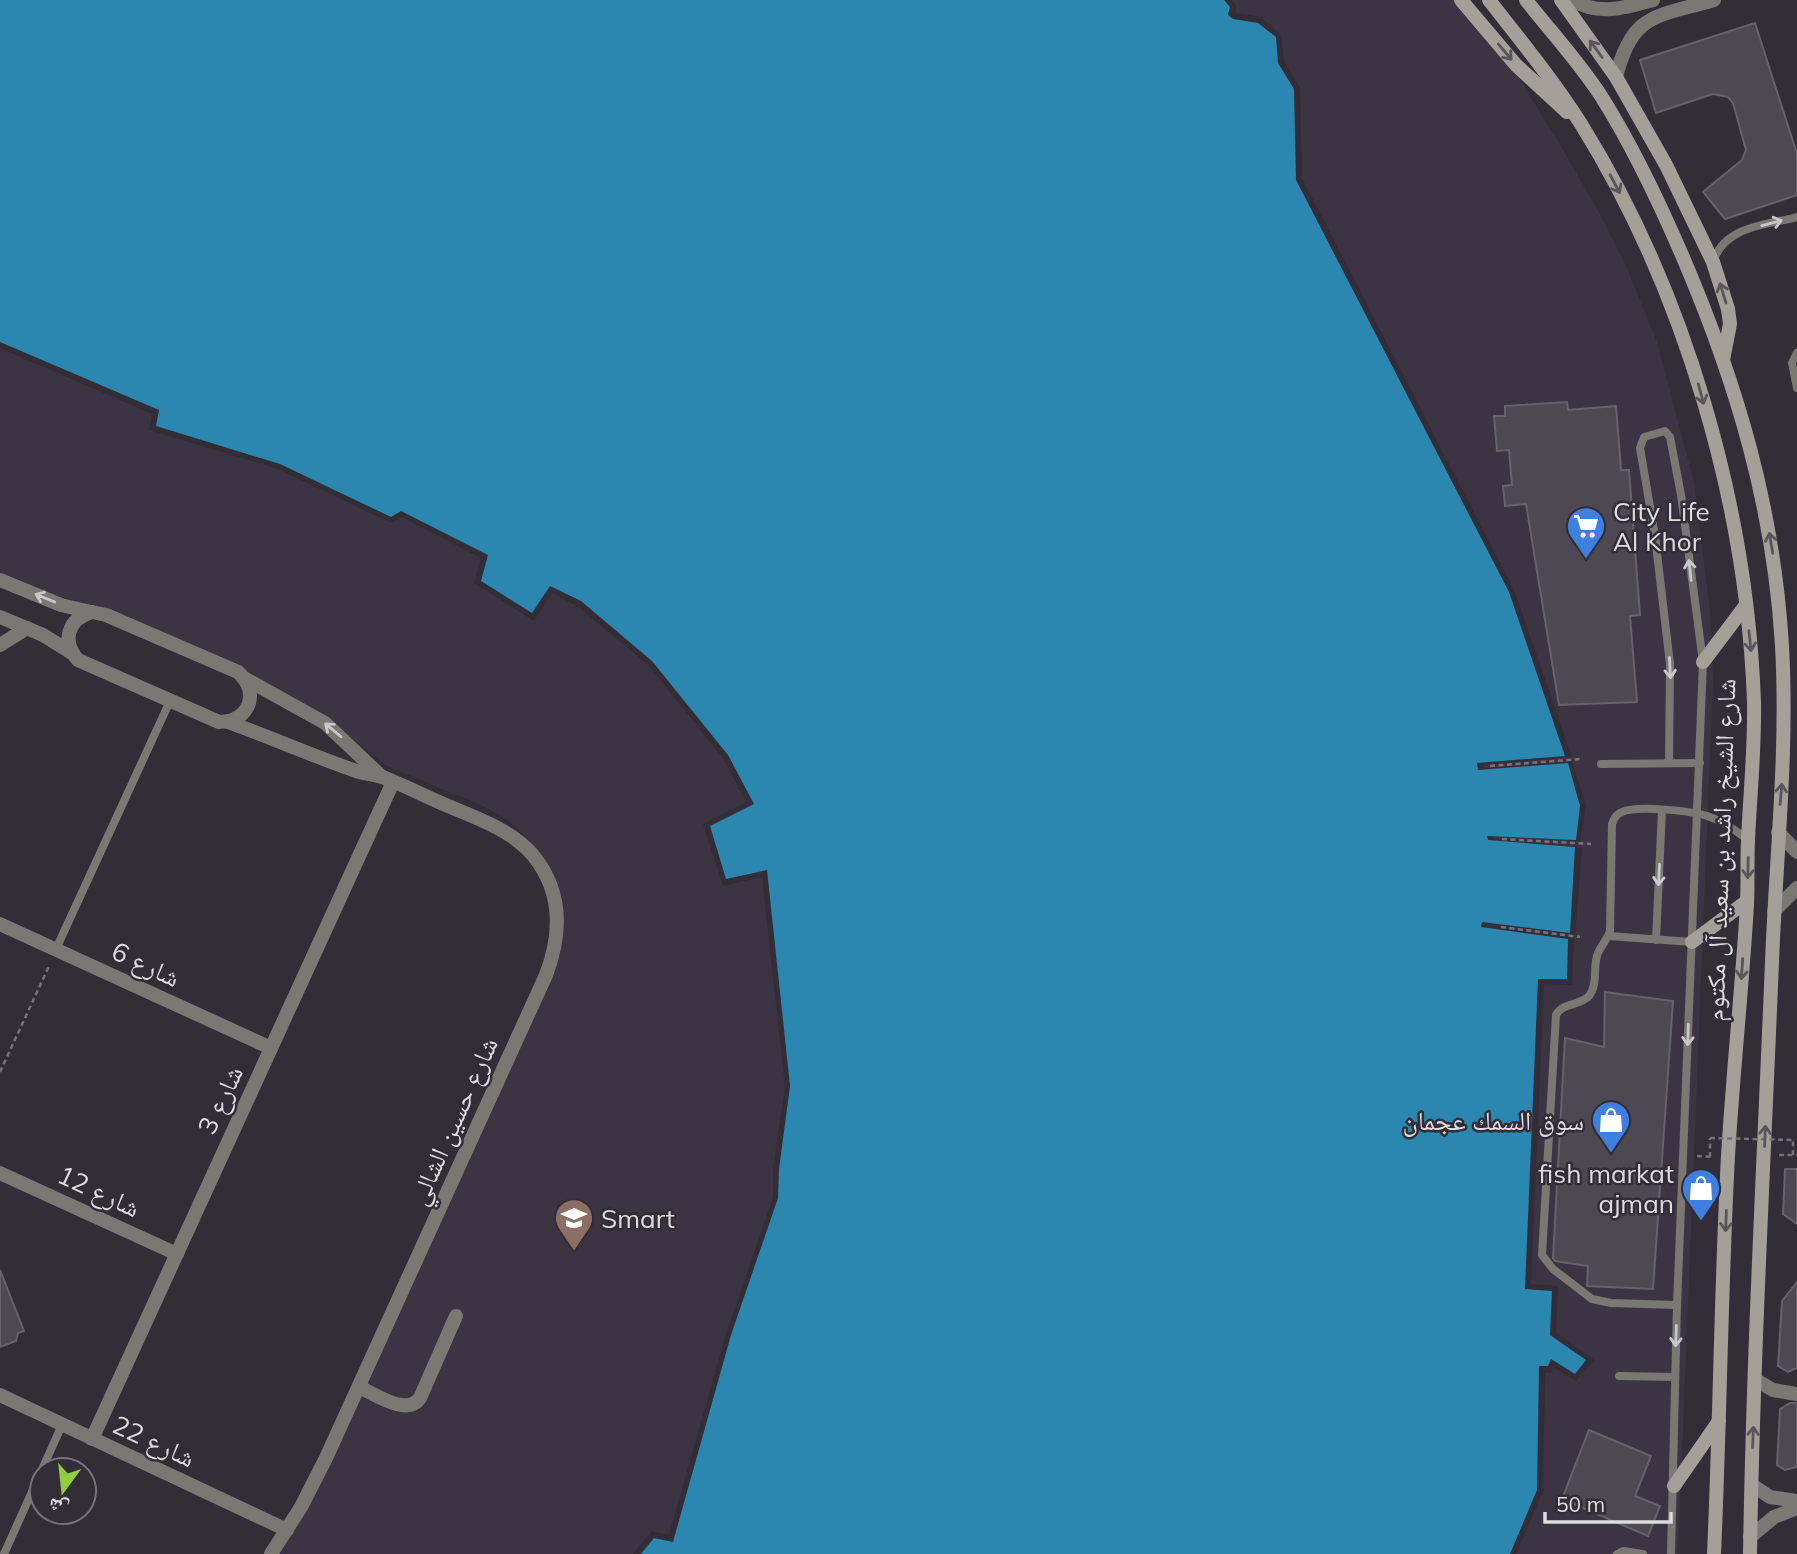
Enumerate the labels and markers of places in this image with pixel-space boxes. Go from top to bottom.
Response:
place label: City Life Al Khor [1613,495,1710,558]
supermarket icon: City Life Al Khor [1565,505,1607,560]
shop icon: سوق السمك عجمان [1590,1099,1632,1154]
place label: سوق السمك عجمان [1403,1104,1584,1137]
place label: fish markat ajman [1538,1157,1674,1220]
shop icon: fish markat ajman [1680,1167,1722,1222]
school or university icon: Smart [553,1197,595,1252]
place label: Smart [601,1202,675,1235]

